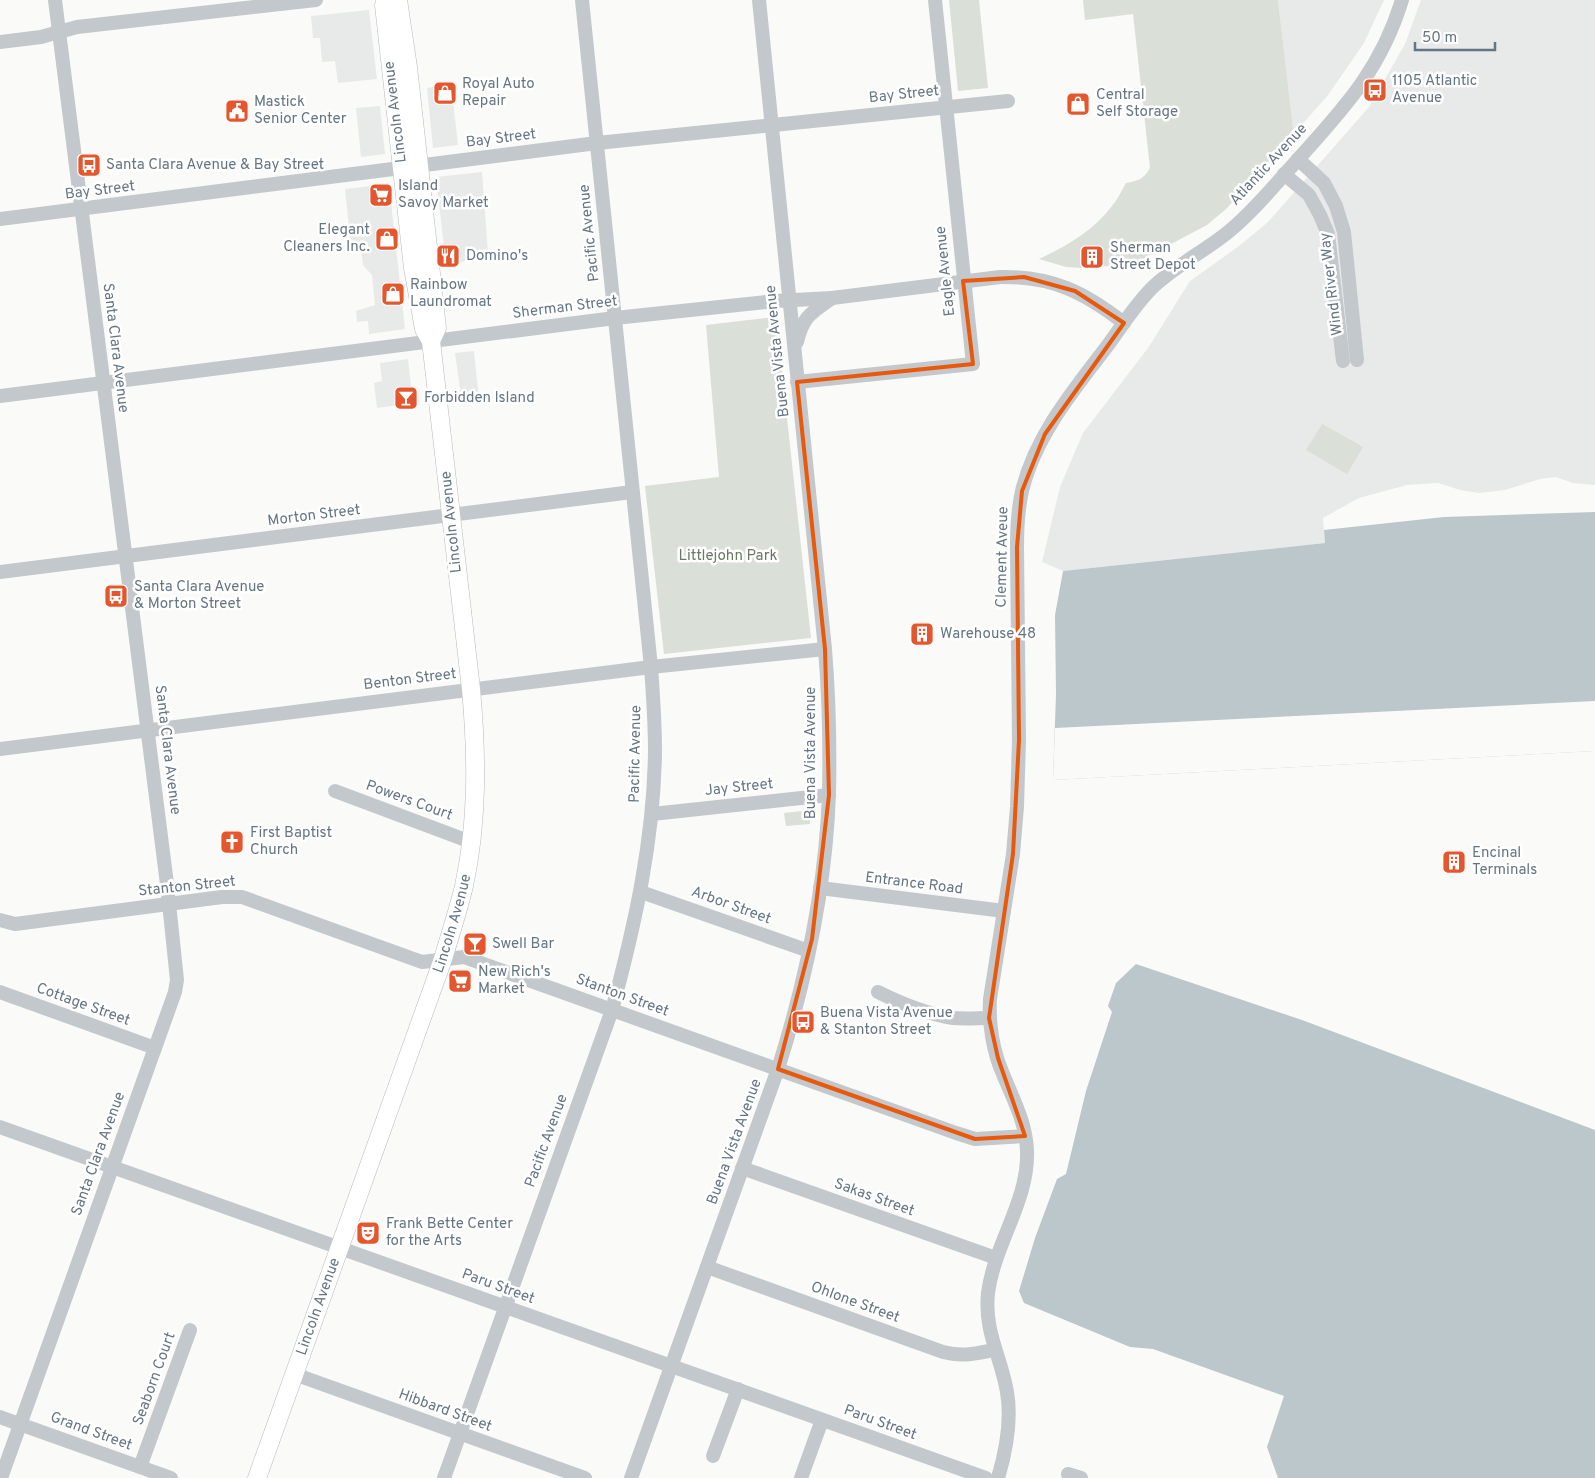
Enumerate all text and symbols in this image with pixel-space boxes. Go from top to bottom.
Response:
scale bar [1415,20,1495,52]
text: 50 m [1422,29,1457,48]
street label: Lincoln Avenue [380,60,412,164]
place label: 1105 Atlantic Avenue [1392,72,1477,108]
place label: Royal Auto Repair [462,75,535,111]
bus stop icon: 1105 Atlantic Avenue [1362,77,1388,103]
shop icon: Royal Auto Repair [432,80,458,106]
street label: Bay Street [868,82,940,108]
place label: Central Self Storage [1096,86,1178,122]
shop icon: Central Self Storage [1065,91,1091,117]
place label: Mastick Senior Center [254,93,347,129]
public building icon: Mastick Senior Center [224,98,250,124]
street label: Atlantic Avenue [1226,120,1312,210]
street label: Bay Street [465,125,537,153]
bus stop icon: Santa Clara Avenue & Bay Street [76,152,102,178]
place label: Santa Clara Avenue & Bay Street [106,156,324,175]
street label: Bay Street [64,177,136,205]
place label: Island Savoy Market [398,177,489,213]
supermarket icon: Island Savoy Market [368,182,394,208]
street label: Pacific Avenue [575,183,605,283]
place label: Elegant Cleaners Inc. [283,221,370,257]
street label: Eagle Avenue [932,225,960,317]
shop icon: Elegant Cleaners Inc. [374,226,400,252]
street label: Wind River Way [1316,231,1348,337]
place label: Sherman Street Depot [1110,239,1196,275]
restaurant icon: Domino's [435,243,461,269]
building icon: Sherman Street Depot [1079,244,1105,270]
place label: Domino's [466,247,528,266]
place label: Rainbow Laundromat [410,276,492,312]
shop icon: Rainbow Laundromat [380,281,406,307]
street label: Santa Clara Avenue [98,282,132,414]
street label: Buena Vista Avenue [762,284,794,418]
street label: Sherman Street [511,292,619,324]
bar icon: Forbidden Island [393,385,419,411]
place label: Forbidden Island [424,389,535,408]
street label: Lincoln Avenue [437,470,467,574]
street label: Morton Street [266,501,362,531]
street label: Clement Aveue [993,506,1013,608]
park label: Littlejohn Park [679,547,777,566]
place label: Santa Clara Avenue & Morton Street [134,578,264,614]
bus stop icon: Santa Clara Avenue & Morton Street [103,583,129,609]
building icon: Warehouse 48 [909,621,935,647]
place label: Warehouse 48 [940,625,1036,644]
street label: Benton Street [362,665,458,695]
street label: Santa Clara Avenue [150,684,184,816]
street label: Buena Vista Avenue [802,687,821,819]
street label: Pacific Avenue [626,705,646,803]
street label: Jay Street [704,775,774,801]
street label: Powers Court [363,776,455,826]
place label: First Baptist Church [250,824,332,860]
church icon: First Baptist Church [219,829,245,855]
place label: Encinal Terminals [1472,844,1537,880]
building icon: Encinal Terminals [1441,849,1467,875]
street label: Entrance Road [864,869,964,899]
street label: Stanton Street [137,872,237,902]
street label: Lincoln Avenue [429,872,476,976]
street label: Arbor Street [688,883,774,929]
bar icon: Swell Bar [462,931,488,957]
place label: Swell Bar [492,935,555,954]
place label: New Rich's Market [478,963,551,999]
supermarket icon: New Rich's Market [447,968,473,994]
street label: Stanton Street [573,970,671,1022]
street label: Cottage Street [34,979,132,1031]
place label: Buena Vista Avenue & Stanton Street [820,1004,953,1040]
bus stop icon: Buena Vista Avenue & Stanton Street [790,1009,816,1035]
street label: Buena Vista Avenue [703,1076,767,1208]
street label: Santa Clara Avenue [68,1089,130,1219]
street label: Pacific Avenue [521,1092,573,1190]
street label: Sakas Street [831,1175,917,1221]
place label: Frank Bette Center for the Arts [386,1215,513,1251]
theatre icon: Frank Bette Center for the Arts [355,1220,381,1246]
street label: Lincoln Avenue [292,1255,345,1358]
street label: Paru Street [459,1265,537,1309]
street label: Ohlone Street [808,1278,902,1328]
street label: Seaborn Court [129,1330,181,1428]
street label: Hibbard Street [396,1385,494,1437]
street label: Paru Street [841,1401,919,1445]
street label: Grand Street [47,1408,135,1456]

